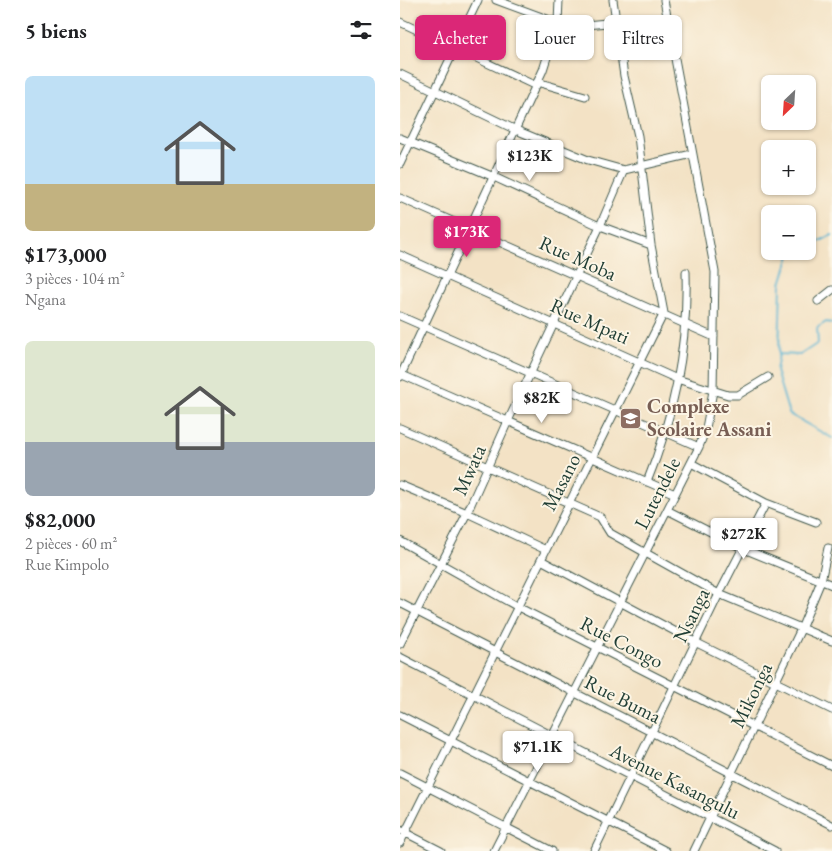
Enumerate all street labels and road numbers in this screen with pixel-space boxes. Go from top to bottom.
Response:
street label: Rue Moba [535,229,621,287]
street label: Rue Mpati [546,292,634,350]
street label: Mwata [446,441,492,499]
street label: Masano [536,449,586,515]
street label: Lutendele [628,452,686,533]
street label: Nsanga [667,583,715,647]
street label: Rue Congo [576,610,668,674]
street label: Mikonga [724,658,778,732]
street label: Rue Buma [580,669,666,729]
street label: Avenue Kasangulu [605,737,745,825]

